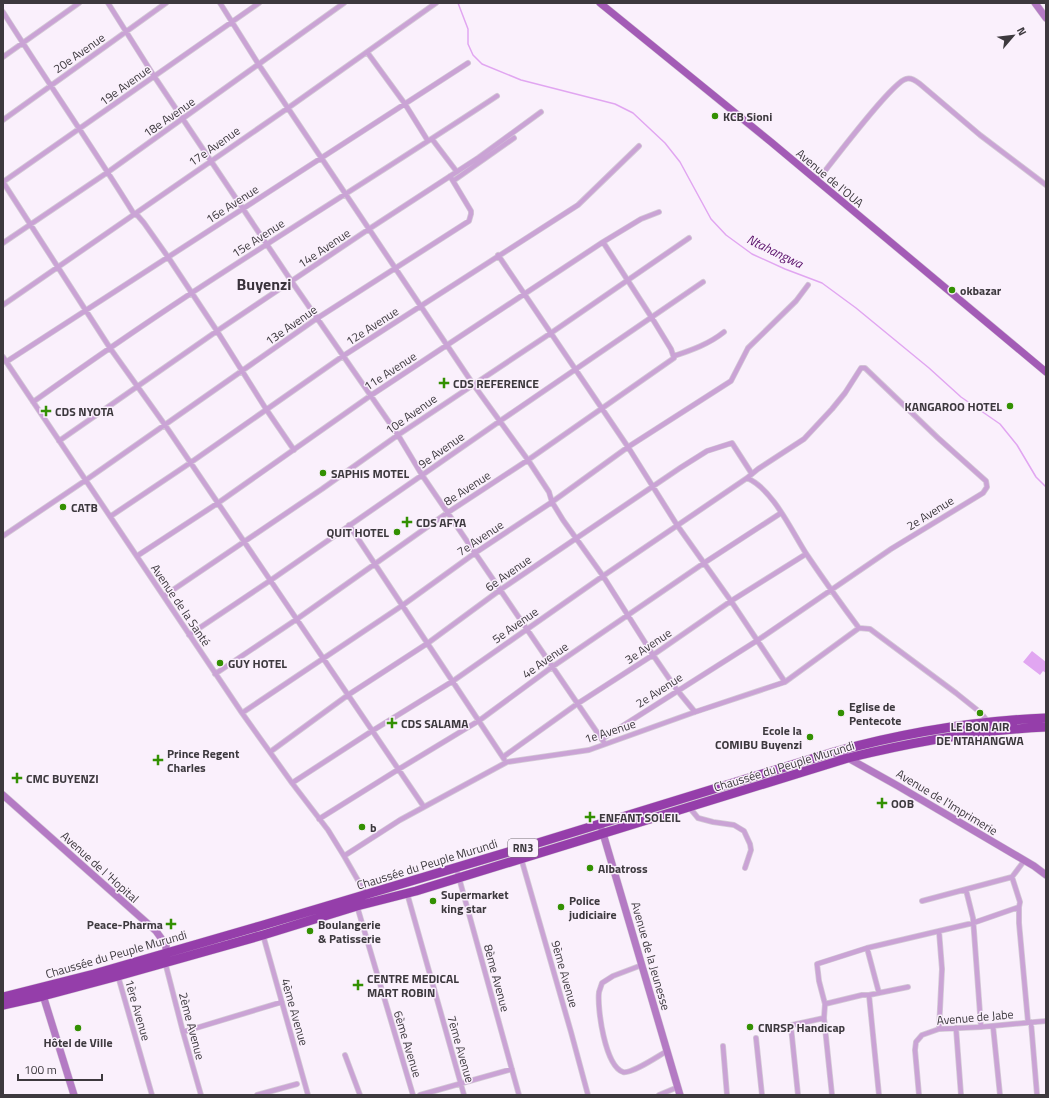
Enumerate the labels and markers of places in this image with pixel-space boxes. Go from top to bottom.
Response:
place label: KCB Sioni [723,107,772,126]
marker: KCB Sioni [710,111,720,121]
place label: okbazar [960,281,1002,300]
marker: okbazar [947,285,957,295]
place label: CDS REFERENCE [453,374,539,393]
marker: CDS REFERENCE [438,377,450,389]
place label: KANGAROO HOTEL [905,397,1002,416]
marker: KANGAROO HOTEL [1005,401,1015,411]
place label: CDS NYOTA [55,402,115,421]
marker: CDS NYOTA [40,405,52,417]
place label: SAPHIS MOTEL [331,464,409,483]
marker: SAPHIS MOTEL [318,468,328,478]
place label: CATB [71,498,98,517]
marker: CATB [58,502,68,512]
place label: CDS AFYA [416,513,467,532]
marker: CDS AFYA [401,516,413,528]
place label: QUIT HOTEL [326,523,389,542]
marker: QUIT HOTEL [392,527,402,537]
place label: GUY HOTEL [228,654,287,673]
marker: GUY HOTEL [215,658,225,668]
place label: Eglise de Pentecote [849,697,902,730]
marker: Eglise de Pentecote [836,708,846,718]
marker: LE BON AIR DE NTAHANGWA [975,708,985,718]
place label: CDS SALAMA [401,714,469,733]
marker: CDS SALAMA [386,717,398,729]
place label: LE BON AIR DE NTAHANGWA [936,717,1025,750]
place label: Ecole la COMIBU Buyenzi [715,721,802,754]
marker: Ecole la COMIBU Buyenzi [805,732,815,742]
place label: Prince Regent Charles [167,744,240,777]
marker: Prince Regent Charles [152,754,164,766]
place label: CMC BUYENZI [26,769,99,788]
marker: CMC BUYENZI [11,772,23,784]
place label: OOB [891,794,914,813]
marker: OOB [876,797,888,809]
place label: ENFANT SOLEIL [599,808,681,827]
marker: ENFANT SOLEIL [584,811,596,823]
place label: b [370,818,377,837]
marker: b [357,822,367,832]
place label: Albatross [598,859,648,878]
marker: Albatross [585,863,595,873]
place label: Supermarket king star [441,885,509,918]
place label: Police judiciaire [568,891,617,924]
marker: Supermarket king star [428,896,438,906]
marker: Police judiciaire [556,902,566,912]
place label: Peace-Pharma [87,915,163,934]
place label: Boulangerie & Patisserie [318,915,381,948]
marker: Peace-Pharma [166,919,176,929]
marker: Boulangerie & Patisserie [305,926,315,936]
place label: CENTRE MEDICAL MART ROBIN [367,969,459,1002]
marker: CENTRE MEDICAL MART ROBIN [352,979,364,991]
place label: CNRSP Handicap [758,1018,846,1037]
marker: CNRSP Handicap [745,1022,755,1032]
marker: Hôtel de Ville [73,1023,83,1033]
place label: Hôtel de Ville [43,1033,113,1052]

